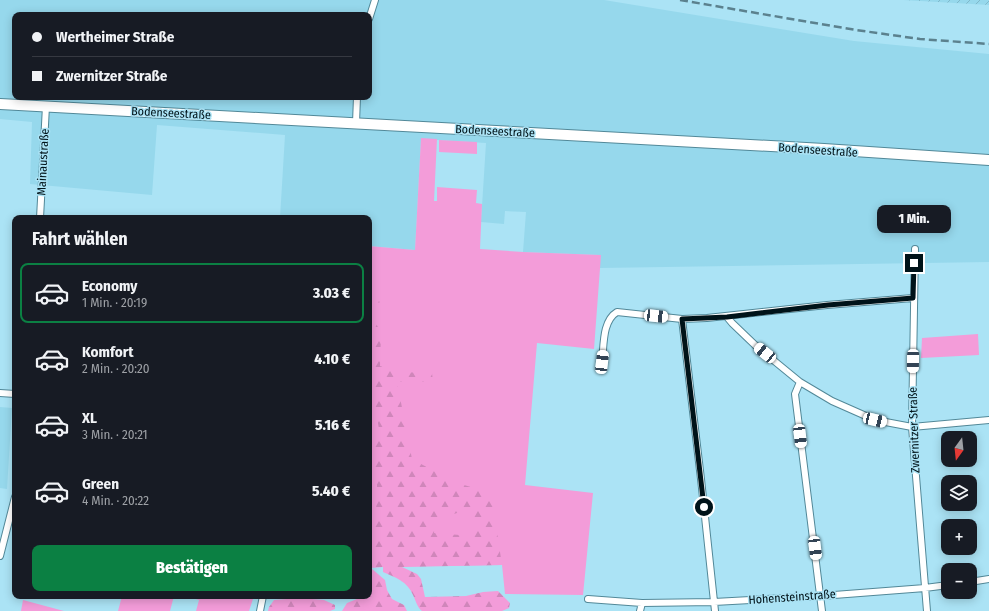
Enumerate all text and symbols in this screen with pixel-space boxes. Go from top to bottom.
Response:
text: Wertheimer Straße [56,28,174,46]
text: Zwernitzer Straße [56,67,167,85]
street label: Bodenseestraße [131,104,211,122]
street label: Bodenseestraße [455,122,535,140]
street label: Mainaustraße [34,128,52,196]
street label: Bodenseestraße [778,140,858,160]
callout: 1 Min. [877,205,951,233]
text: 1 Min. [899,211,929,226]
text: Fahrt wählen [32,228,128,250]
route end [905,254,923,272]
icon: car [34,275,70,311]
text: Economy [82,277,137,295]
text: 3.03 € [313,284,350,302]
text: 1 Min. · 20:19 [82,295,147,310]
car [643,309,669,323]
icon: car [34,341,70,377]
car [752,341,778,365]
text: Komfort [82,343,133,361]
car [595,349,609,375]
car [907,349,919,373]
text: 4.10 € [314,350,350,368]
text: 2 Min. · 20:20 [82,361,150,376]
street label: Zwernitzer Straße [905,387,923,473]
icon: car [34,407,70,443]
text: XL [82,409,97,427]
car [862,411,888,429]
text: 5.16 € [315,416,350,434]
car [793,423,807,449]
text: 3 Min. · 20:21 [82,427,148,442]
north arrow [941,431,977,467]
map controls [941,431,977,599]
icon: car [34,473,70,509]
text: Green [82,475,119,493]
button: layers [941,475,977,511]
text: 5.40 € [312,482,350,500]
text: 4 Min. · 20:22 [82,493,149,508]
route start [695,498,713,516]
button: + [941,519,977,555]
car [808,535,822,561]
button: Bestätigen [32,545,352,591]
button: − [941,563,977,599]
street label: Hohensteinstraße [748,587,836,607]

